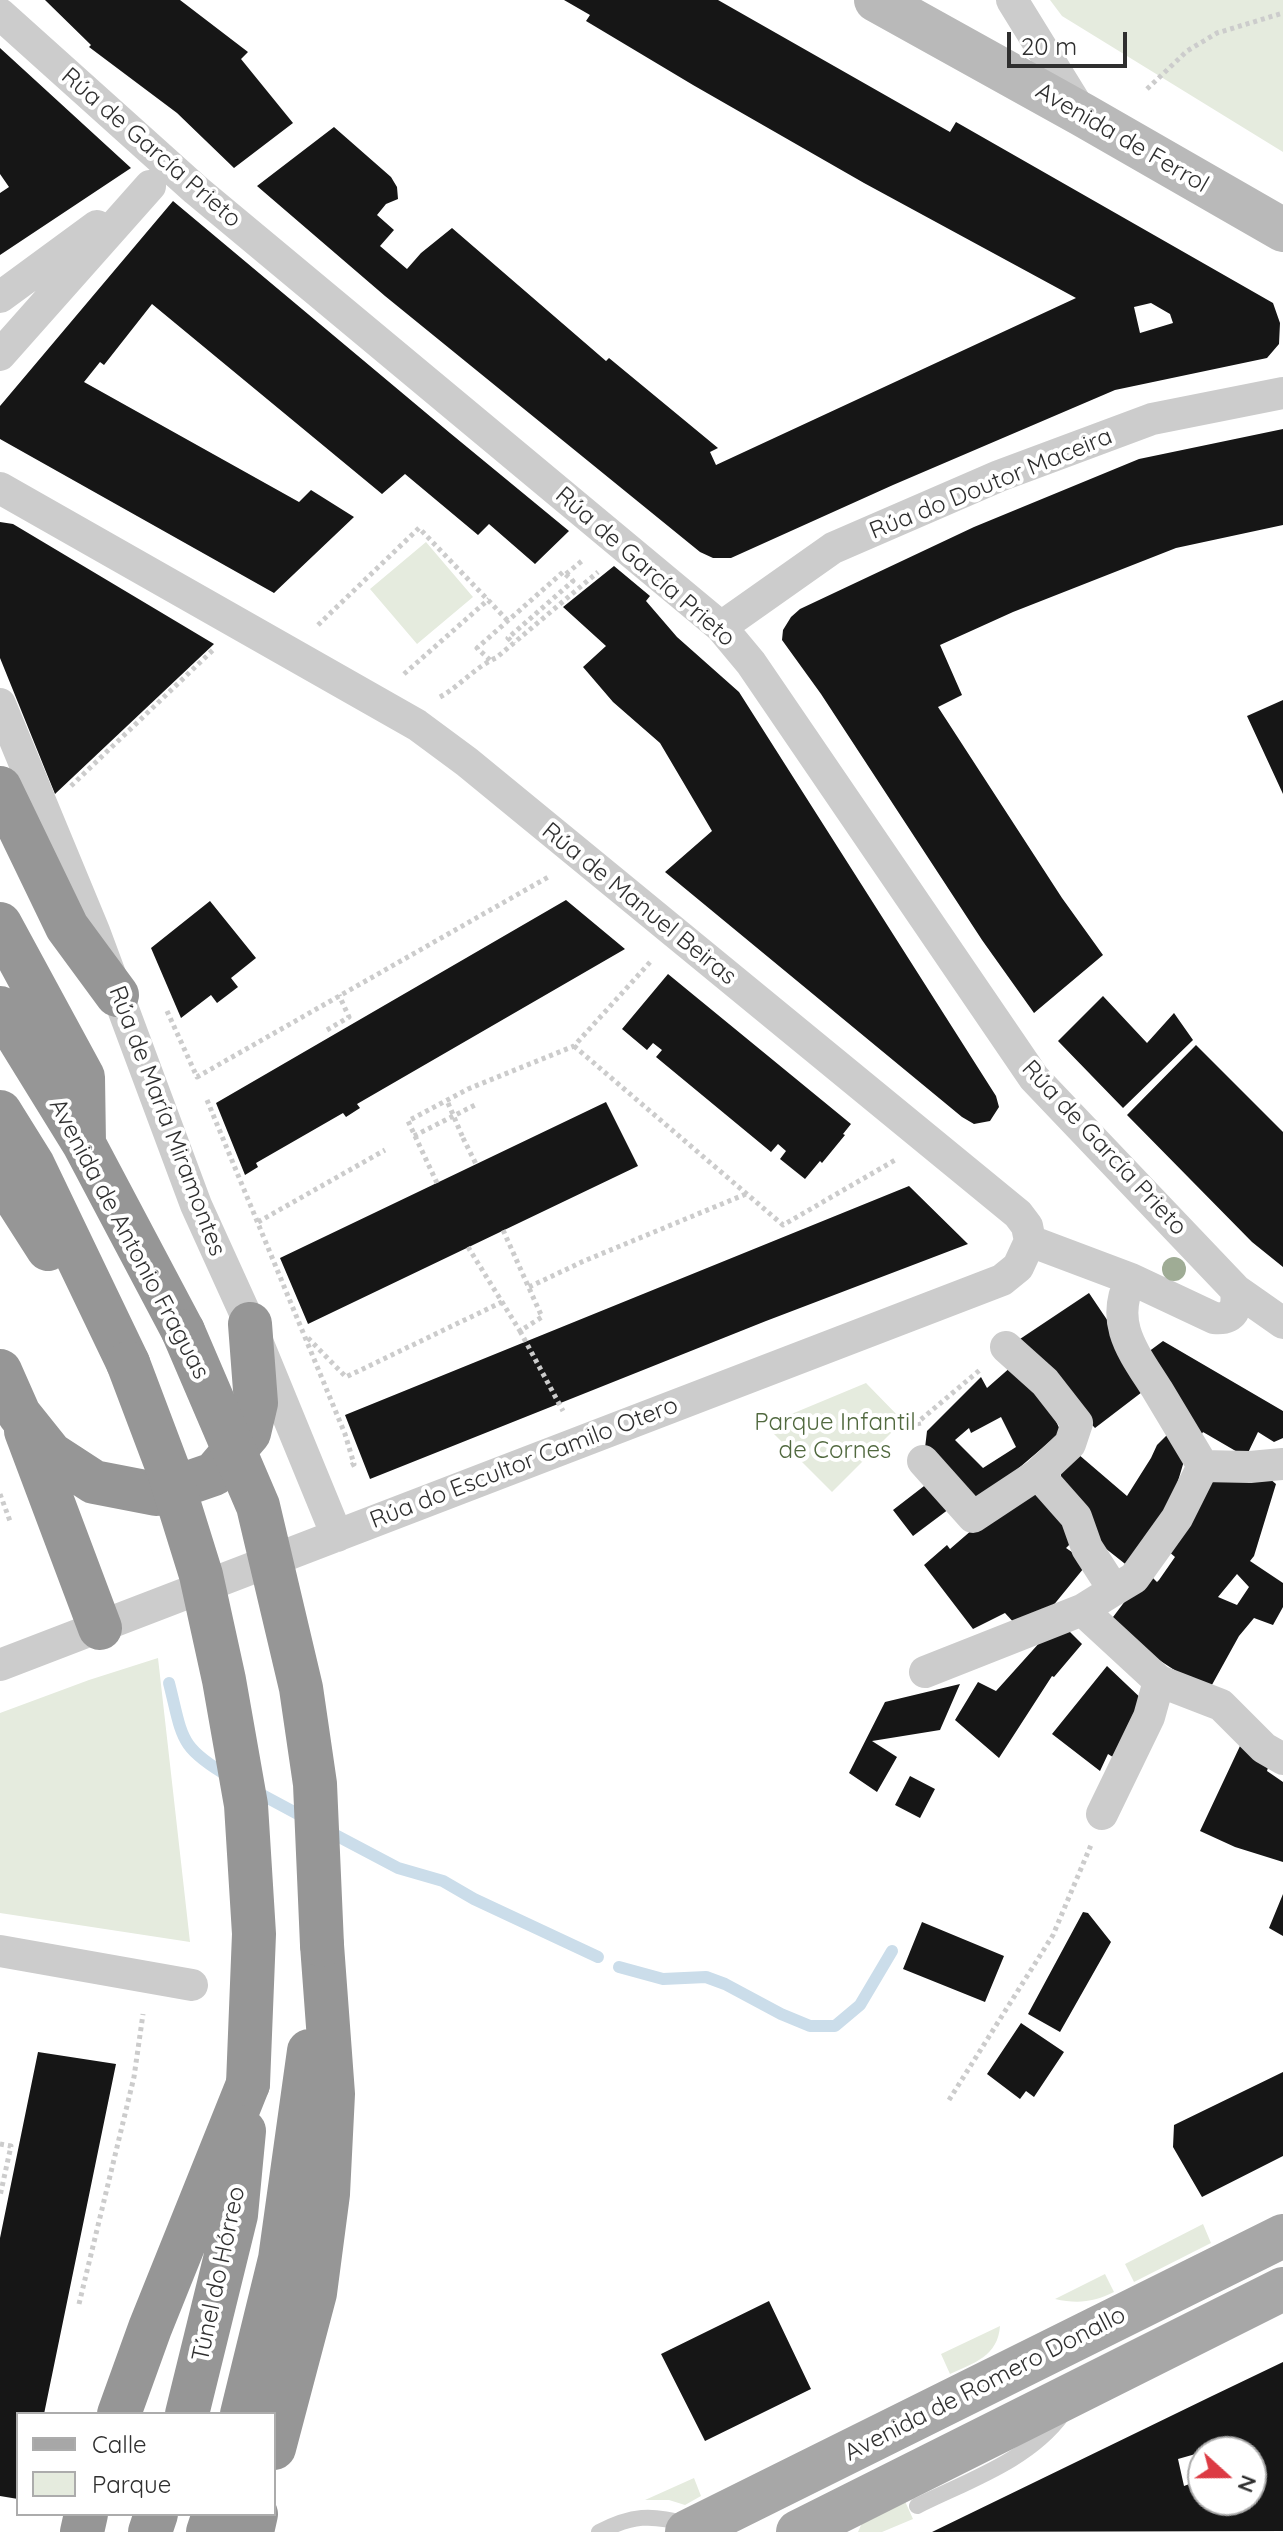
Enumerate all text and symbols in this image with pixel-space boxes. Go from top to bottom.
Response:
scale bar [1011,16,1131,66]
text: 20 m [1021,31,1077,61]
street label: Rúa de García Prieto [55,62,247,234]
street label: Avenida de Ferrol [1030,77,1214,199]
street label: Rúa do Doutor Maceira [865,422,1117,546]
street label: Rúa de García Prieto [549,481,741,653]
street label: Rúa de Manuel Beiras [536,817,742,991]
street label: Rúa de María Miramontes [102,982,232,1260]
street label: Rúa de García Prieto [1015,1054,1193,1242]
street label: Avenida de Antonio Fraguas [43,1094,215,1384]
street label: Rúa do Escultor Camilo Otero [366,1391,682,1535]
park label: Parque Infantil de Cornes [754,1409,916,1465]
street label: Túnel do Hórreo [186,2184,252,2364]
street label: Avenida de Romero Donallo [840,2300,1130,2468]
legend [16,2412,276,2516]
text: Calle [92,2429,147,2459]
north arrow [1187,2436,1267,2516]
text: Parque [92,2469,171,2499]
text: N [1232,2471,1264,2496]

